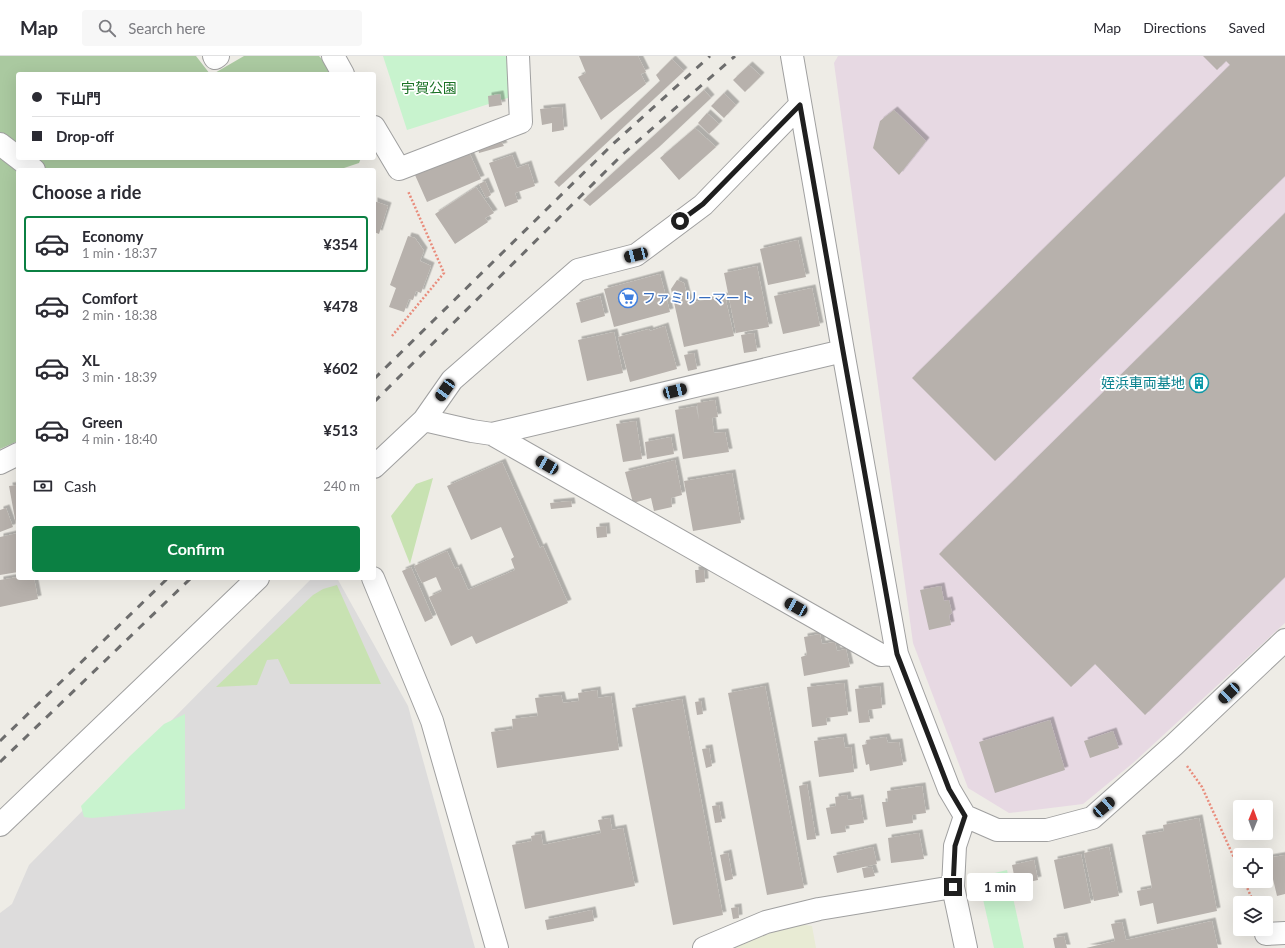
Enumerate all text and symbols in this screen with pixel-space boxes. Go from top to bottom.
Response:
search box [82,10,362,46]
text: Map [20,16,58,39]
icon: search [96,17,118,39]
text: Search here [128,19,206,37]
text: Map [1094,19,1121,36]
text: Directions [1143,19,1206,36]
text: Saved [1228,19,1265,36]
park label: 宇賀公園 [401,79,457,96]
text: 下山門 [56,89,101,107]
text: Drop-off [56,127,114,145]
text: Choose a ride [32,181,141,203]
route start [671,212,689,230]
icon: car [34,226,70,262]
text: Economy [82,227,143,245]
text: ¥354 [323,235,358,253]
text: 1 min · 18:37 [82,245,157,261]
car [623,246,649,264]
supermarket icon: ファミリーマート [617,287,639,309]
icon: car [34,288,70,324]
text: Comfort [82,289,138,307]
place label: ファミリーマート [642,289,754,306]
text: ¥478 [323,297,358,315]
text: 2 min · 18:38 [82,307,157,323]
icon: car [34,350,70,386]
text: XL [82,351,100,369]
text: ¥602 [323,359,358,377]
text: 3 min · 18:39 [82,369,157,385]
building icon: 姪浜車両基地 [1188,372,1210,394]
place label: 姪浜車両基地 [1101,374,1185,391]
car [433,377,457,403]
car [662,382,688,400]
icon: car [34,412,70,448]
text: Green [82,413,123,431]
text: ¥513 [323,421,358,439]
text: 4 min · 18:40 [82,431,157,447]
car [534,454,560,476]
icon: cash [32,475,54,497]
text: Cash [64,477,96,495]
text: 240 m [323,478,360,494]
button: Confirm [32,526,360,572]
car [783,596,809,618]
car [1216,680,1242,706]
car [1091,795,1117,819]
north arrow [1233,800,1273,840]
map controls [1233,800,1273,936]
button: locate [1233,848,1273,888]
callout: 1 min [967,873,1033,901]
route end [944,878,962,896]
text: 1 min [984,879,1016,895]
button: layers [1233,896,1273,936]

